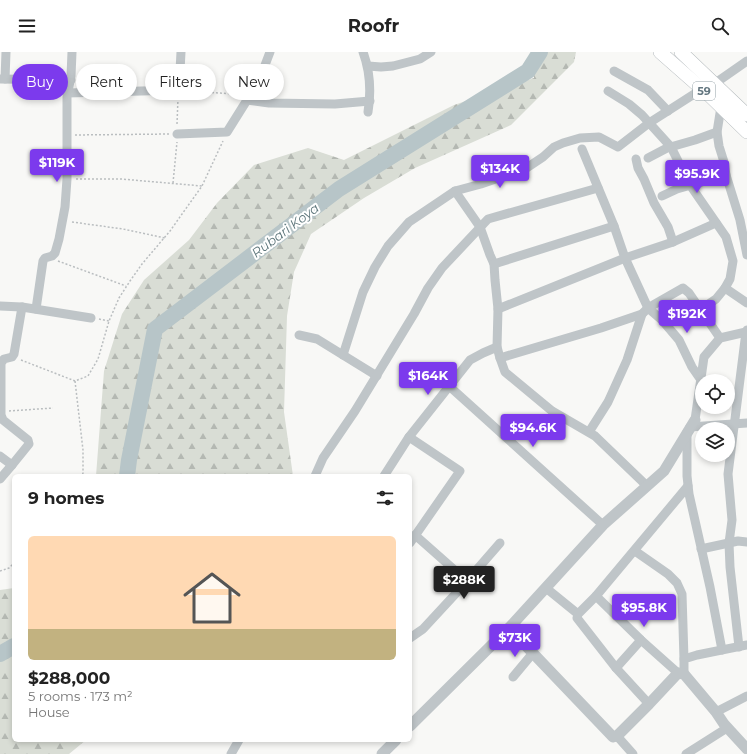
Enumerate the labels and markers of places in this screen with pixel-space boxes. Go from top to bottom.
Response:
pin: $119K [29,149,85,183]
pin: $134K [472,155,528,189]
pin: $95.9K [664,160,730,194]
pin: $192K [659,300,715,334]
pin: $164K [400,362,456,396]
pin: $94.6K [500,414,566,448]
pin: $288K [436,566,492,600]
pin: $95.8K [611,594,677,628]
pin: $73K [491,624,539,658]

